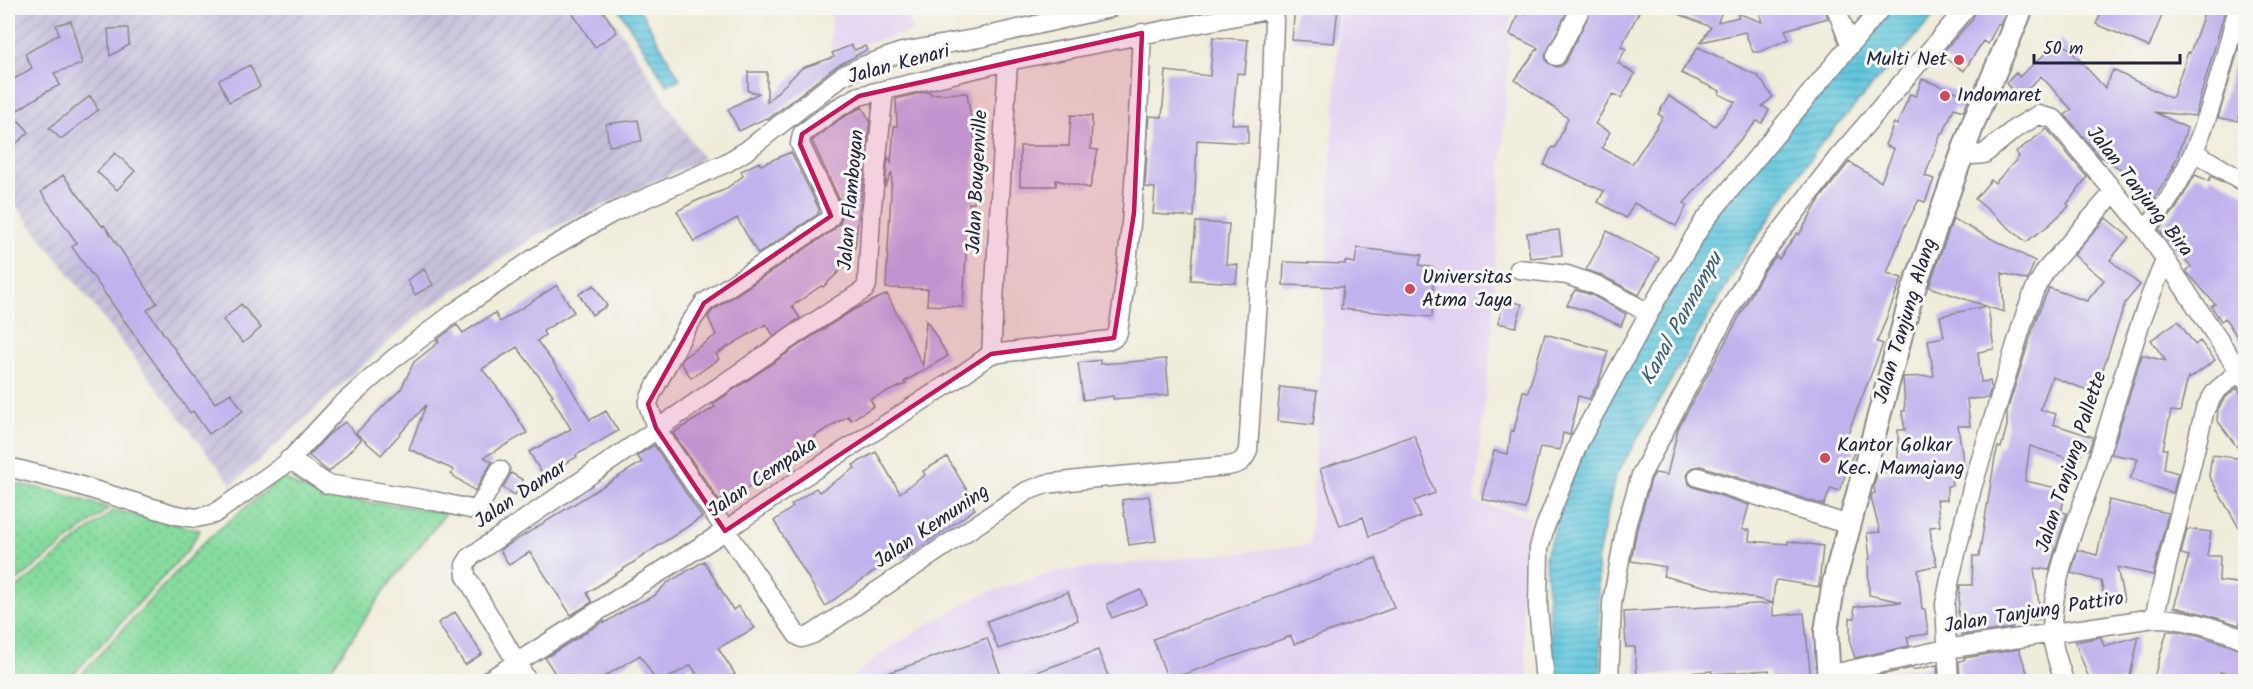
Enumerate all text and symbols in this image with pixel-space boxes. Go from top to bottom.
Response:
scale bar [2034,27,2180,65]
text: 50 m [2043,35,2083,64]
street label: Jalan Kenari [845,36,955,94]
place label: Multi Net [1866,44,1947,76]
marker: Multi Net [1952,53,1966,67]
place label: Indomaret [1957,80,2042,112]
marker: Indomaret [1938,89,1952,103]
street label: Jalan Bougenville [958,109,998,255]
street label: Jalan Tanjung Bira [2077,120,2201,264]
street label: Jalan Flamboyan [830,128,874,272]
street label: Jalan Tanjung Alang [1866,234,1946,408]
water label: Kanal Pannampu [1632,244,1734,391]
place label: Universitas Atma Jaya [1422,262,1513,317]
marker: Universitas Atma Jaya [1403,282,1417,296]
street label: Jalan Tanjung Pallette [2028,367,2116,557]
street label: Jalan Cempaka [702,429,824,527]
place label: Kantor Golkar Kec. Mamajang [1837,430,1965,485]
street label: Jalan Damar [468,451,575,538]
marker: Kantor Golkar Kec. Mamajang [1818,451,1832,465]
street label: Jalan Kemuning [868,476,996,578]
street label: Jalan Tanjung Pattiro [1942,583,2126,643]

